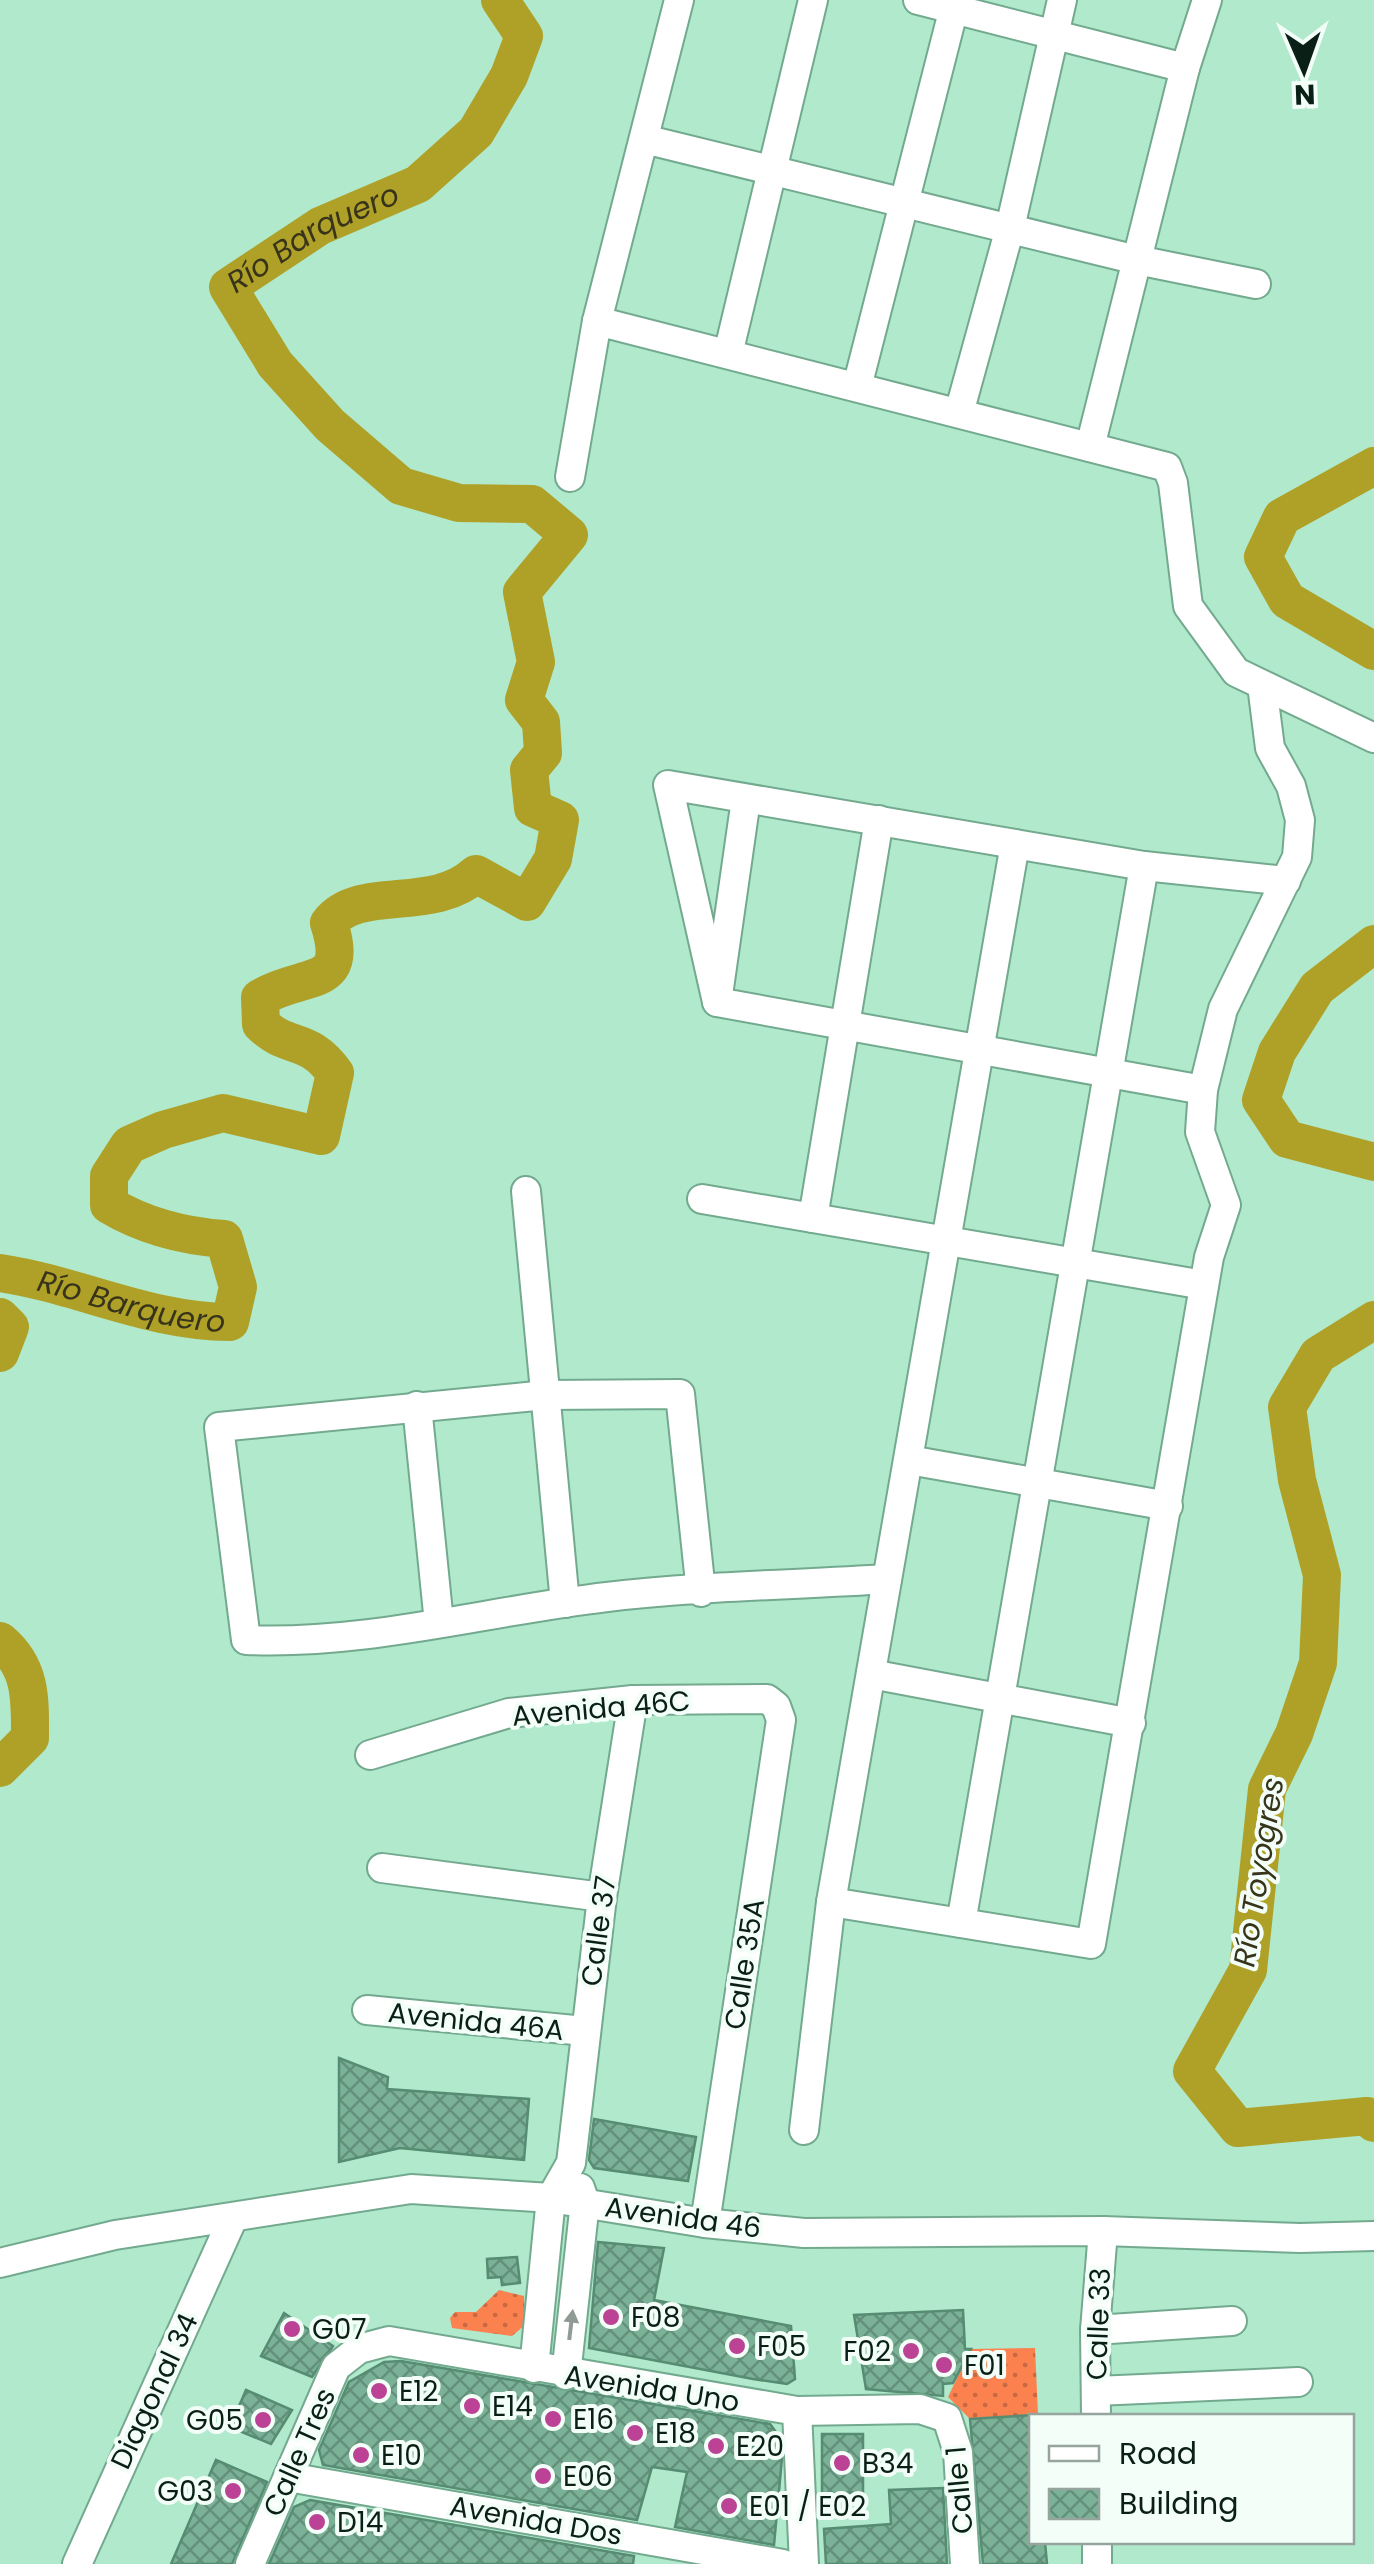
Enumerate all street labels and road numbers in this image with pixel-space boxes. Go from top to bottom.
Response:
street label: Avenida 46C [510,1681,692,1736]
street label: Calle 37 [571,1873,626,1989]
street label: Calle 35A [715,1896,774,2032]
street label: Avenida 46A [386,1993,566,2050]
street label: Avenida 46 [602,2187,764,2248]
street label: Calle 33 [1077,2267,1120,2381]
street label: Diagonal 34 [101,2307,208,2475]
street label: Avenida Uno [562,2355,742,2422]
street label: Calle Tres [254,2382,345,2523]
street label: Calle 1 [936,2444,983,2536]
street label: Avenida Dos [447,2486,625,2555]

